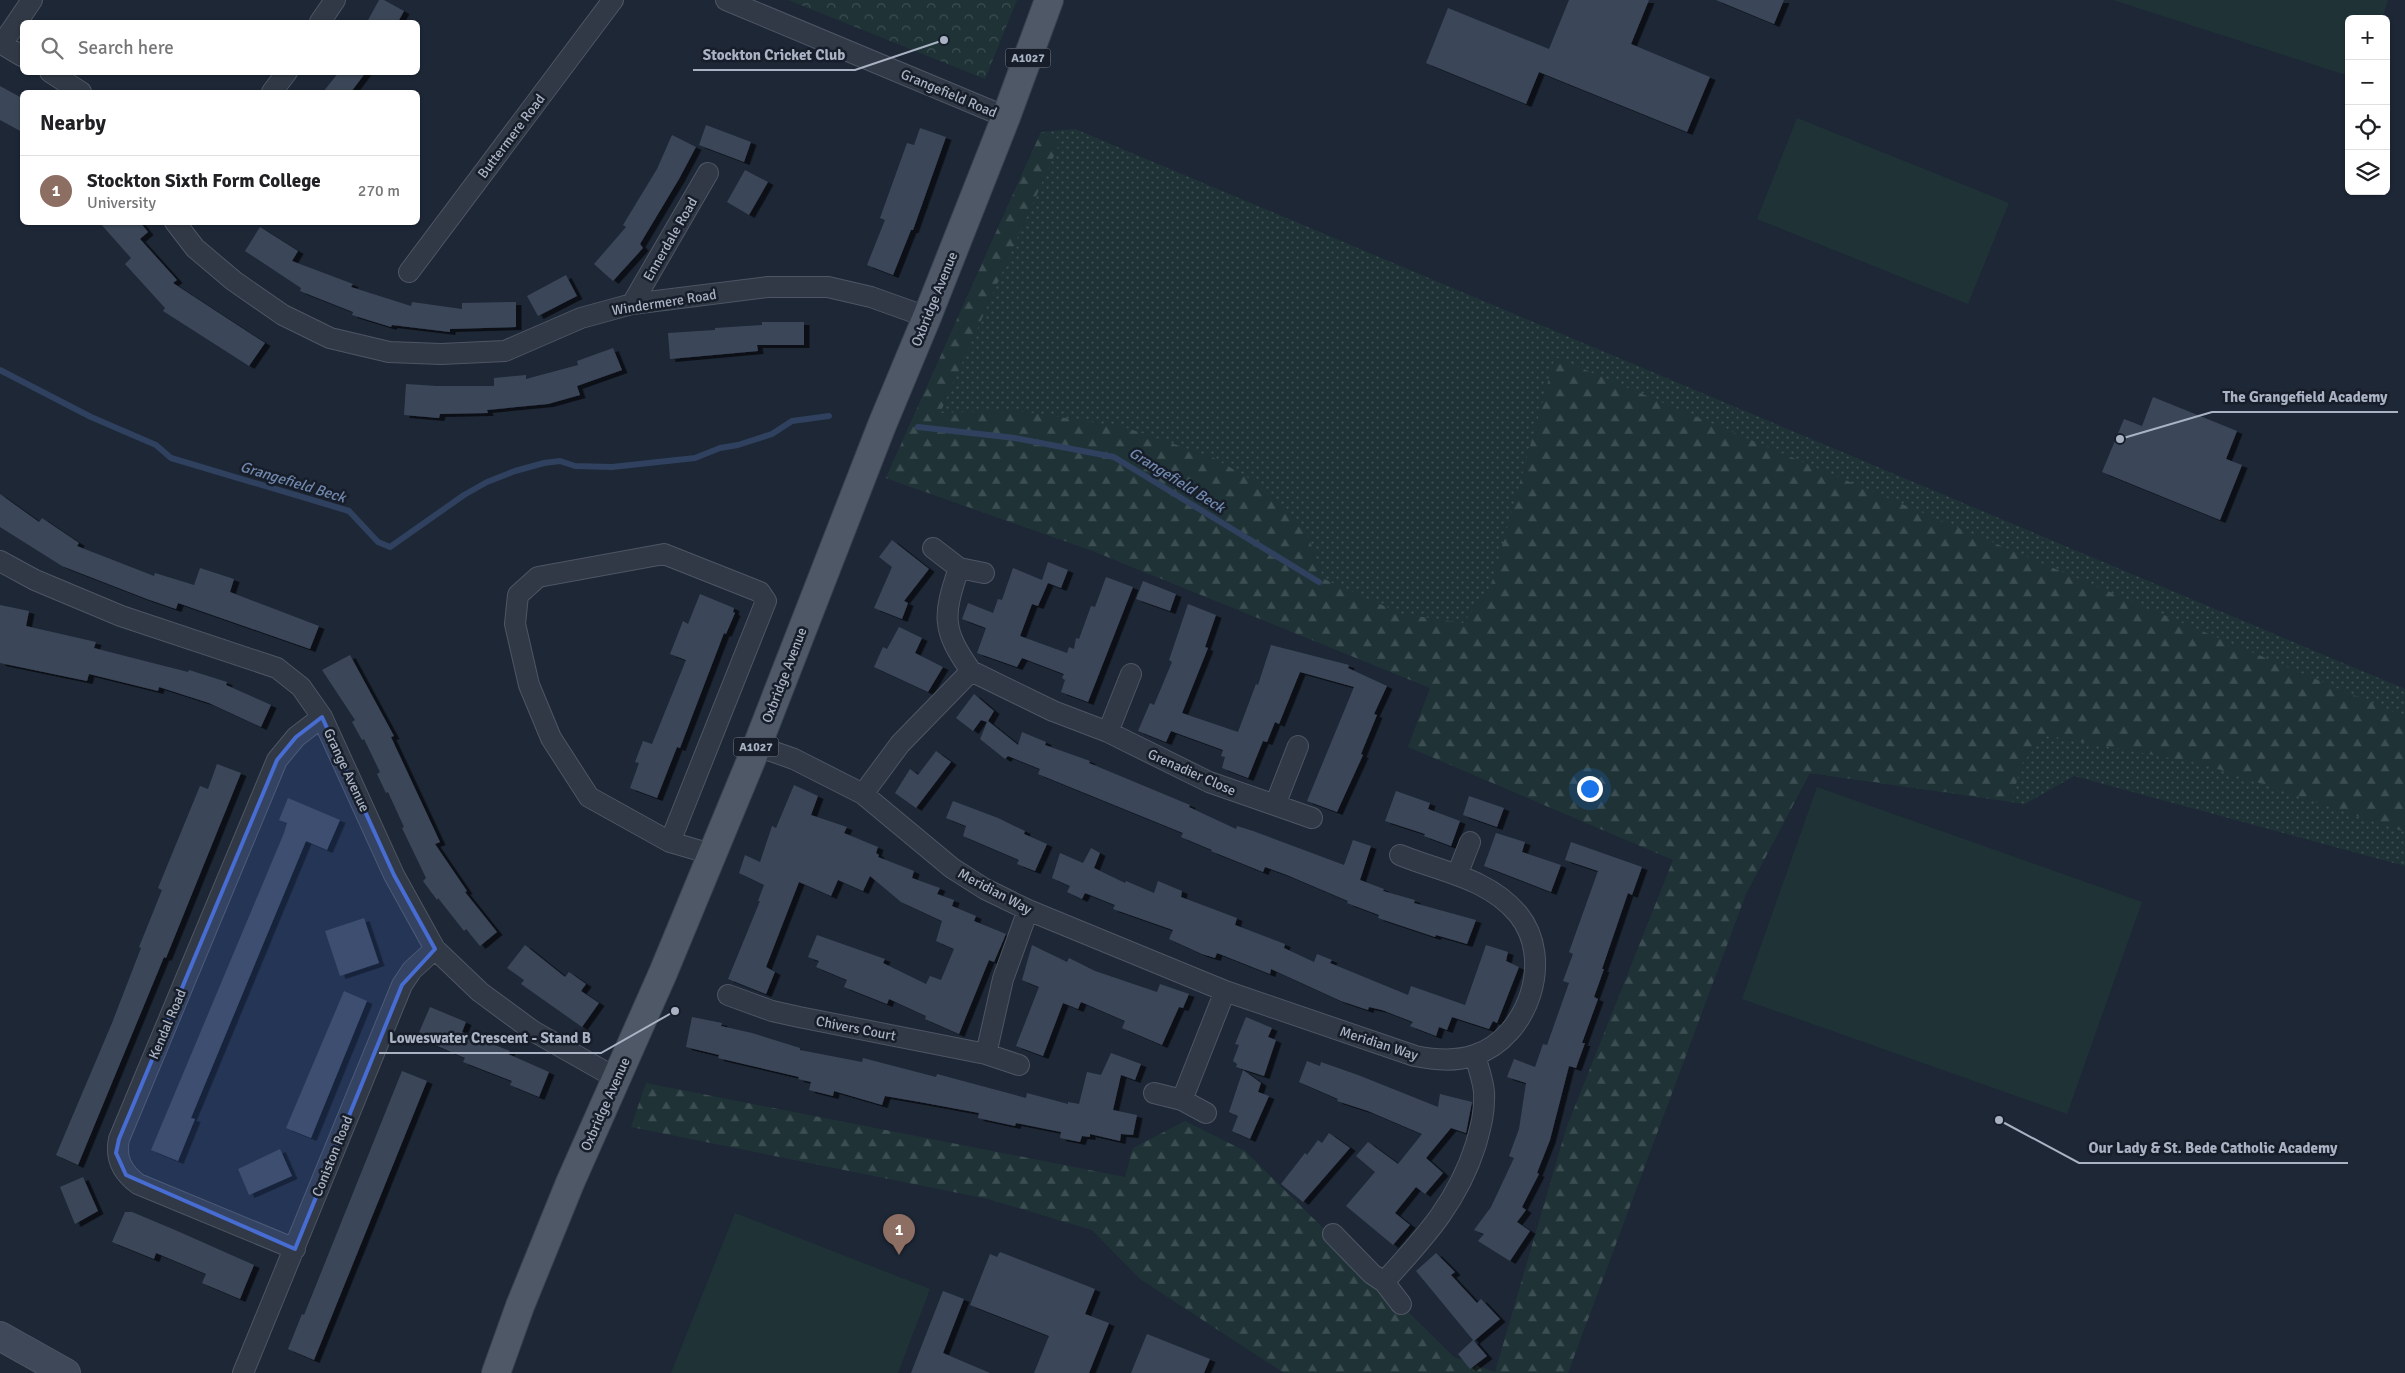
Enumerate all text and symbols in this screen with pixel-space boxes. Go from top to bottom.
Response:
map controls [2345,15,2390,195]
button: + [2345,15,2390,60]
search box [20,20,420,75]
icon: search [38,34,66,62]
text: Search here [78,36,174,60]
callout: Stockton Cricket Club [693,40,855,70]
text: Stockton Cricket Club [703,46,845,64]
road number: A1027 [1006,48,1050,68]
button: − [2345,60,2390,105]
street label: Grangefield Road [898,66,999,121]
street label: Buttermere Road [474,91,549,182]
button: locate [2345,105,2390,150]
text: Nearby [40,110,106,136]
button: layers [2345,150,2390,195]
text: Stockton Sixth Form College [87,169,321,193]
text: 1 [52,181,60,201]
text: 270 m [358,181,400,201]
text: University [87,193,156,213]
street label: Ennerdale Road [640,194,701,284]
street label: Oxbridge Avenue [908,249,961,349]
street label: Windermere Road [610,286,718,319]
callout: The Grangefield Academy [2212,382,2398,412]
text: The Grangefield Academy [2222,388,2388,406]
water label: Grangefield Beck [1126,443,1229,517]
water label: Grangefield Beck [238,457,349,507]
street label: Oxbridge Avenue [758,625,810,725]
street label: Grange Avenue [320,726,373,815]
road number: A1027 [734,738,778,756]
street label: Grenadier Close [1145,745,1239,800]
your location [1577,776,1603,802]
street label: Meridian Way [955,865,1035,918]
street label: Kendal Road [145,987,190,1062]
street label: Chivers Court [815,1012,897,1045]
callout: Loweswater Crescent - Stand B [379,1023,601,1053]
street label: Meridian Way [1338,1023,1421,1064]
text: Loweswater Crescent - Stand B [389,1029,591,1047]
street label: Oxbridge Avenue [577,1055,634,1154]
street label: Coniston Road [308,1113,356,1199]
callout: Our Lady & St. Bede Catholic Academy [2079,1133,2348,1163]
text: Our Lady & St. Bede Catholic Academy [2089,1139,2338,1157]
pin: 1 [883,1214,915,1255]

